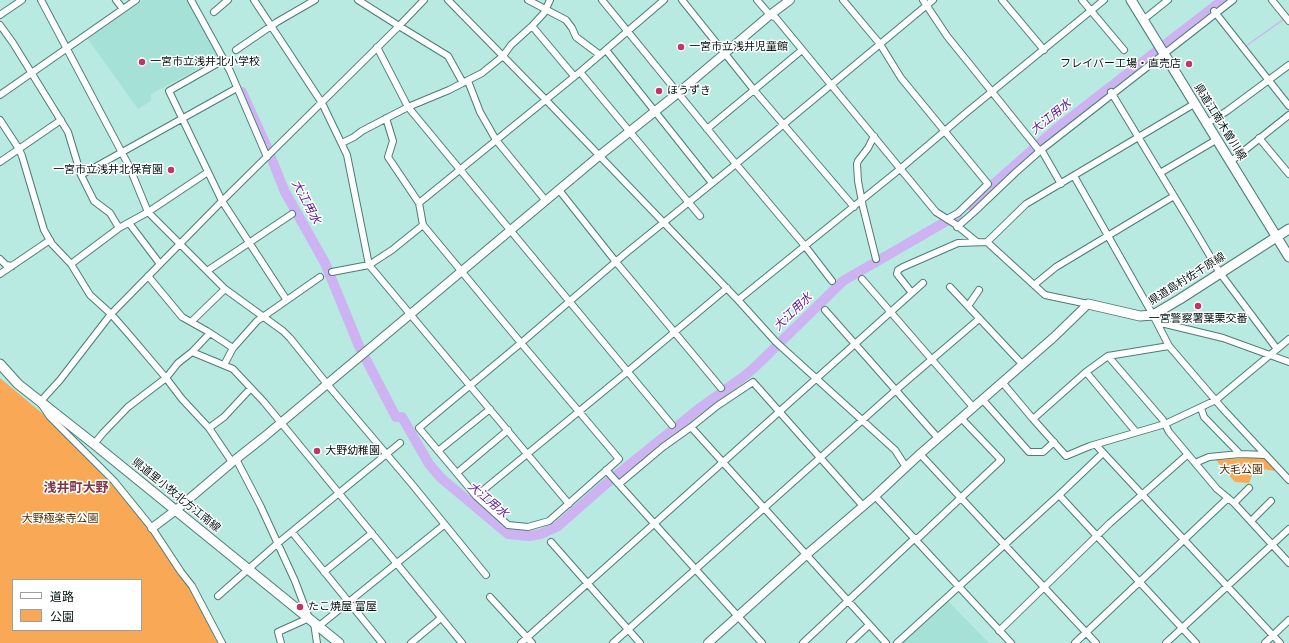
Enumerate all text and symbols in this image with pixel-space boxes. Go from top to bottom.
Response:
place label: 一宮市立浅井児童館 [689,40,788,54]
marker: 一宮市立浅井児童館 [676,42,686,52]
place label: 一宮市立浅井北小学校 [150,55,260,69]
marker: 一宮市立浅井北小学校 [137,57,147,67]
place label: フレイバー工場・直売店 [1060,57,1181,71]
marker: フレイバー工場・直売店 [1184,59,1194,69]
street label: 県道江南木曽川線 [1191,81,1249,163]
place label: ほうずき [667,84,711,98]
marker: ほうずき [654,86,664,96]
water label: 大江用水 [1028,96,1074,138]
place label: 一宮市立浅井北保育園 [53,163,163,177]
marker: 一宮市立浅井北保育園 [166,165,176,175]
water label: 大江用水 [288,177,324,227]
street label: 県道島村佐千原線 [1146,250,1228,308]
water label: 大江用水 [771,290,815,334]
marker: 一宮警察署葉栗交番 [1193,301,1203,311]
place label: 一宮警察署葉栗交番 [1149,312,1247,326]
place label: 大野幼稚園 [325,444,380,458]
marker: 大野幼稚園 [312,446,322,456]
street label: 県道里小牧北方江南線 [129,455,223,535]
park label: 大毛公園 [1219,463,1263,477]
water label: 大江用水 [465,479,511,521]
district label: 浅井町大野 [44,480,108,496]
park label: 大野極楽寺公園 [22,512,98,526]
legend [12,579,142,631]
text: 道路 [50,590,74,604]
place label: たこ焼屋 富屋 [308,600,377,614]
marker: たこ焼屋 富屋 [295,602,305,612]
text: 公園 [50,610,74,624]

